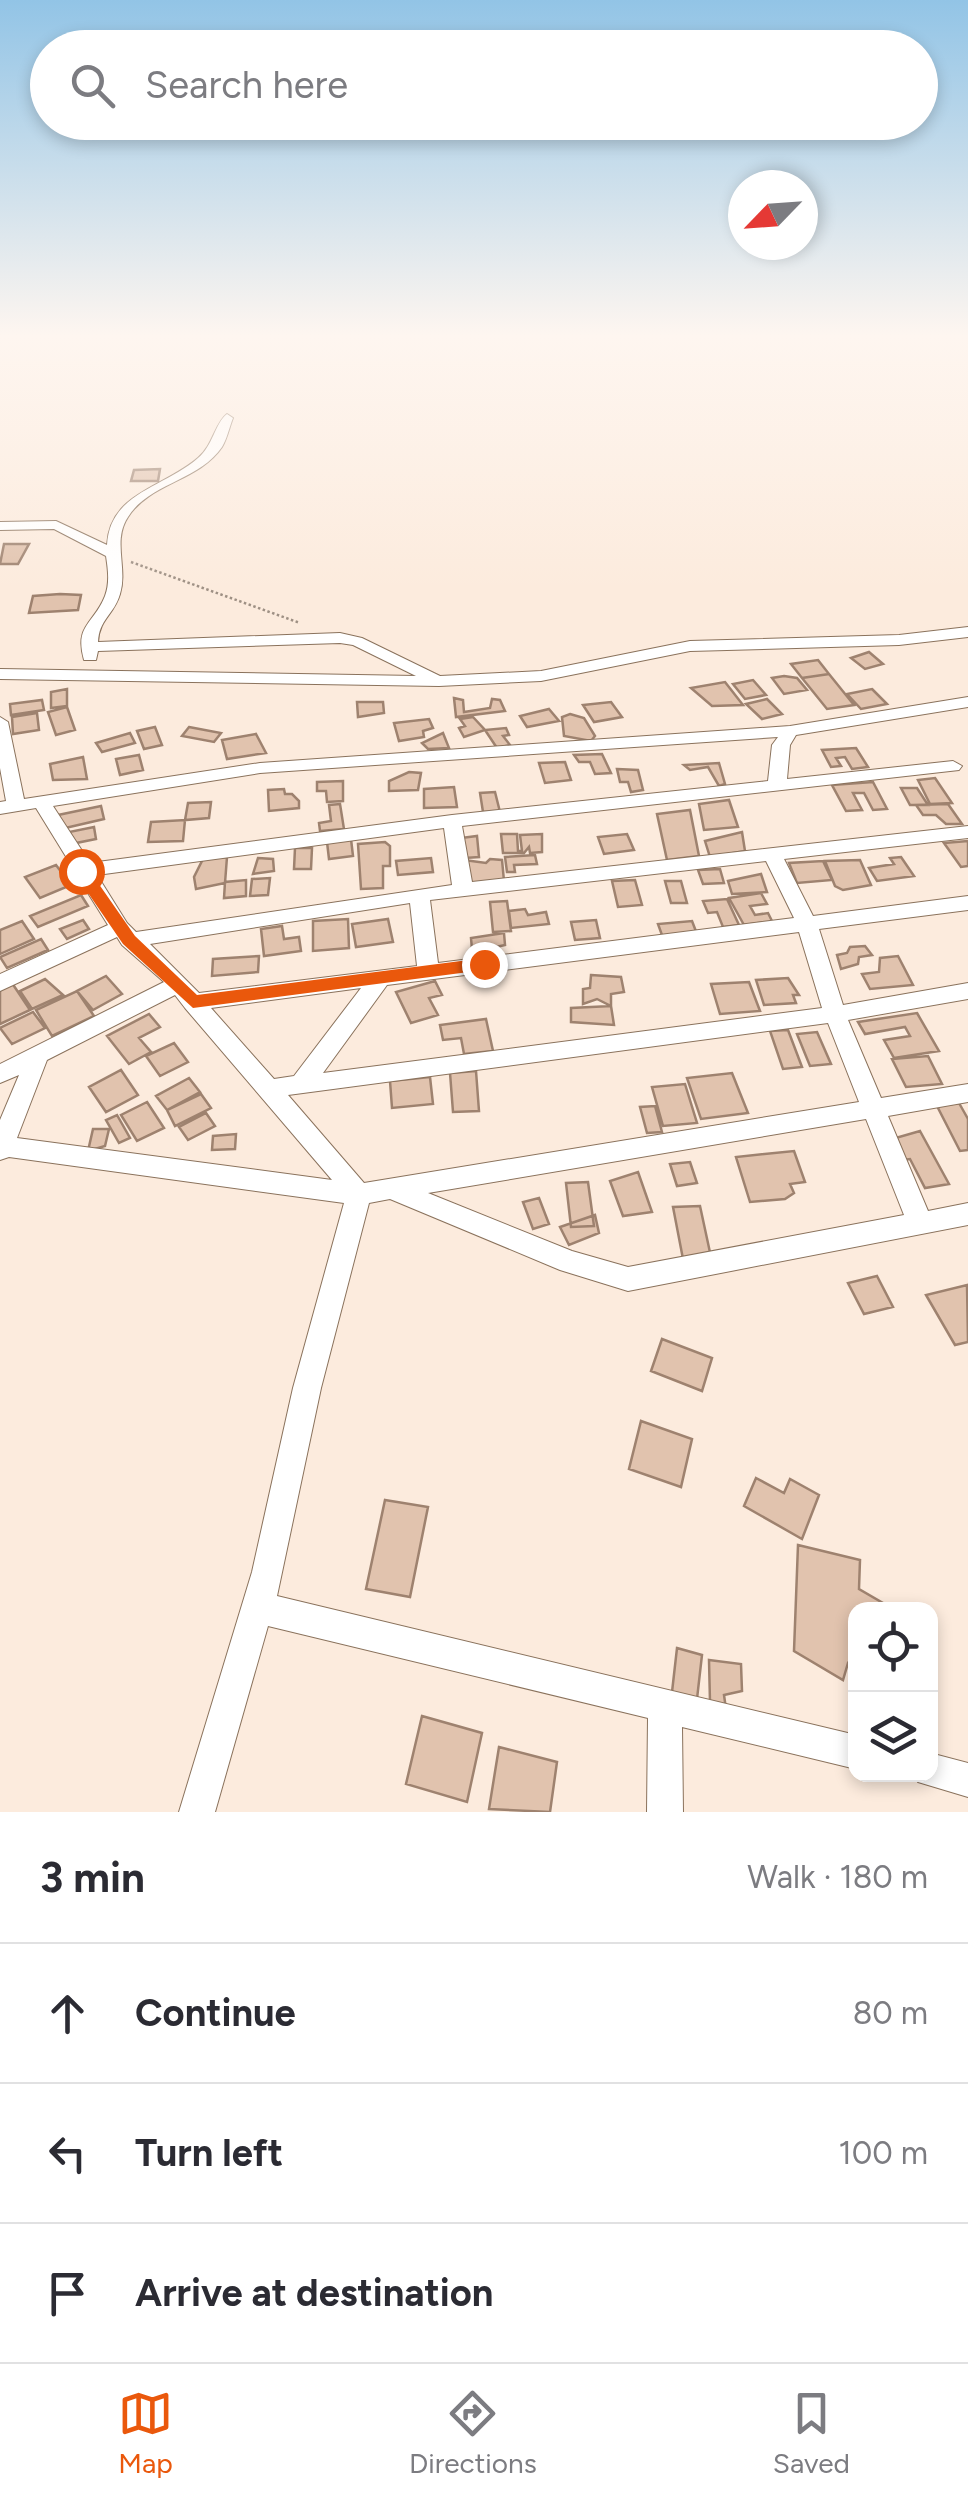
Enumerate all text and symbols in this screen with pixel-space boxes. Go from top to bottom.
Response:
search box [30,30,938,140]
icon: search [65,58,120,113]
text: Search here [145,62,348,108]
north arrow [728,170,818,260]
route start [59,849,105,895]
route end [462,942,508,988]
map controls [848,1602,938,1782]
button: locate [848,1602,938,1692]
button: layers [848,1692,938,1782]
text: 3 min [40,1852,145,1903]
text: Walk · 180 m [747,1858,928,1896]
icon: ahead [40,1986,95,2041]
text: Continue [135,1990,296,2036]
text: 80 m [853,1994,928,2032]
icon: left [40,2126,95,2181]
text: Turn left [135,2130,283,2176]
text: 100 m [839,2134,928,2172]
icon: arrive [40,2266,95,2321]
text: Arrive at destination [135,2270,493,2316]
tab: Map [118,2386,173,2480]
tab: Directions [409,2386,537,2480]
tab: Saved [773,2386,850,2480]

